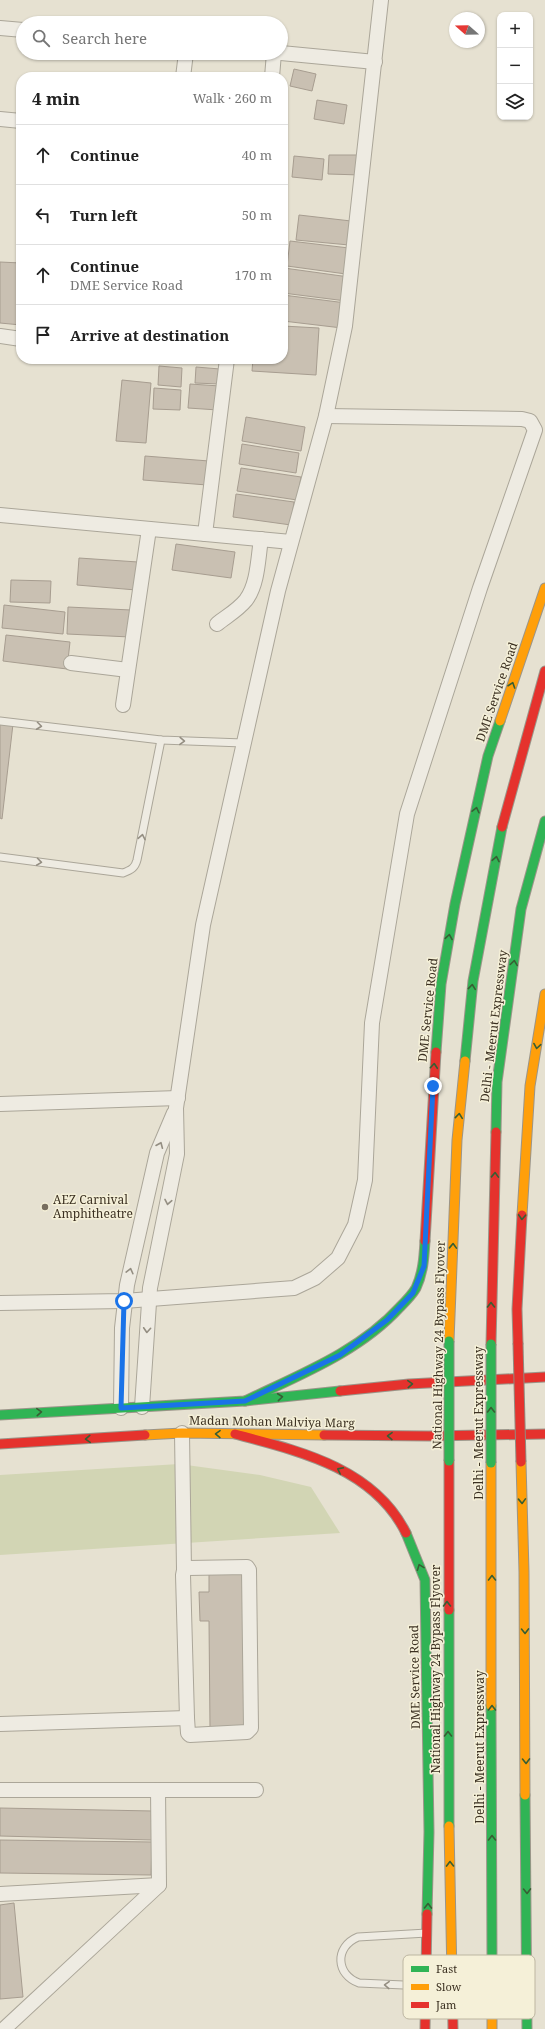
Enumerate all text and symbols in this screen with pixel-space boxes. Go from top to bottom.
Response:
north arrow [449,12,485,48]
map controls [497,12,533,120]
button: + [497,12,533,48]
search box [16,16,288,60]
icon: search [30,27,52,49]
text: Search here [62,28,147,48]
button: − [497,48,533,84]
button: layers [497,84,533,120]
text: 4 min [32,87,80,110]
text: Walk · 260 m [193,89,272,107]
icon: ahead [32,144,54,166]
text: Continue [70,145,139,165]
text: 40 m [242,146,272,164]
icon: left [32,204,54,226]
text: Turn left [70,205,138,225]
text: 50 m [242,206,272,224]
text: Continue [70,256,139,276]
icon: ahead [32,264,54,286]
text: 170 m [235,266,272,284]
text: DME Service Road [70,276,183,294]
icon: arrive [32,324,54,346]
text: Arrive at destination [70,325,229,345]
street label: DME Service Road [472,639,522,744]
one-way arrow [507,681,515,688]
one-way arrow [36,721,42,730]
one-way arrow [179,737,185,745]
one-way arrow [471,806,479,813]
one-way arrow [138,833,146,840]
one-way arrow [491,856,500,862]
one-way arrow [36,857,42,866]
one-way arrow [444,934,453,940]
street label: Delhi - Meerut Expressway [476,949,511,1103]
street label: DME Service Road [414,957,441,1063]
one-way arrow [509,960,518,966]
one-way arrow [468,984,477,990]
one-way arrow [533,1043,541,1049]
one-way arrow [430,1063,439,1069]
route end [424,1077,442,1095]
one-way arrow [455,1113,464,1119]
one-way arrow [156,1141,164,1148]
one-way arrow [490,1172,499,1178]
place label: AEZ Carnival Amphitheatre [53,1191,133,1222]
one-way arrow [164,1199,172,1205]
marker: AEZ Carnival Amphitheatre [40,1202,50,1212]
one-way arrow [518,1214,527,1220]
street label: National Highway 24 Bypass Flyover [428,1240,449,1450]
one-way arrow [449,1243,457,1249]
one-way arrow [126,1268,134,1274]
route start [115,1292,133,1310]
one-way arrow [487,1302,495,1308]
one-way arrow [143,1327,152,1333]
street label: Delhi - Meerut Expressway [470,1346,487,1500]
one-way arrow [407,1380,413,1389]
one-way arrow [277,1393,283,1402]
one-way arrow [487,1407,495,1413]
one-way arrow [36,1408,42,1417]
street label: Madan Mohan Malviya Marg [189,1412,356,1431]
one-way arrow [215,1430,221,1438]
one-way arrow [387,1432,393,1440]
one-way arrow [85,1434,91,1443]
one-way arrow [337,1467,344,1475]
one-way arrow [518,1498,526,1504]
one-way arrow [417,1564,425,1571]
street label: National Highway 24 Bypass Flyover [427,1564,444,1773]
one-way arrow [487,1575,496,1581]
one-way arrow [443,1601,451,1607]
street label: DME Service Road [405,1624,424,1729]
one-way arrow [521,1628,529,1634]
street label: Delhi - Meerut Expressway [471,1670,488,1824]
one-way arrow [488,1705,496,1711]
one-way arrow [444,1731,452,1737]
one-way arrow [522,1758,530,1764]
one-way arrow [488,1835,496,1841]
one-way arrow [446,1861,454,1867]
one-way arrow [523,1888,531,1894]
one-way arrow [423,1903,432,1909]
legend [403,1955,535,2019]
text: Fast [436,1961,457,1976]
text: Slow [436,1979,462,1994]
one-way arrow [384,1981,390,1989]
text: Jam [435,1997,457,2012]

